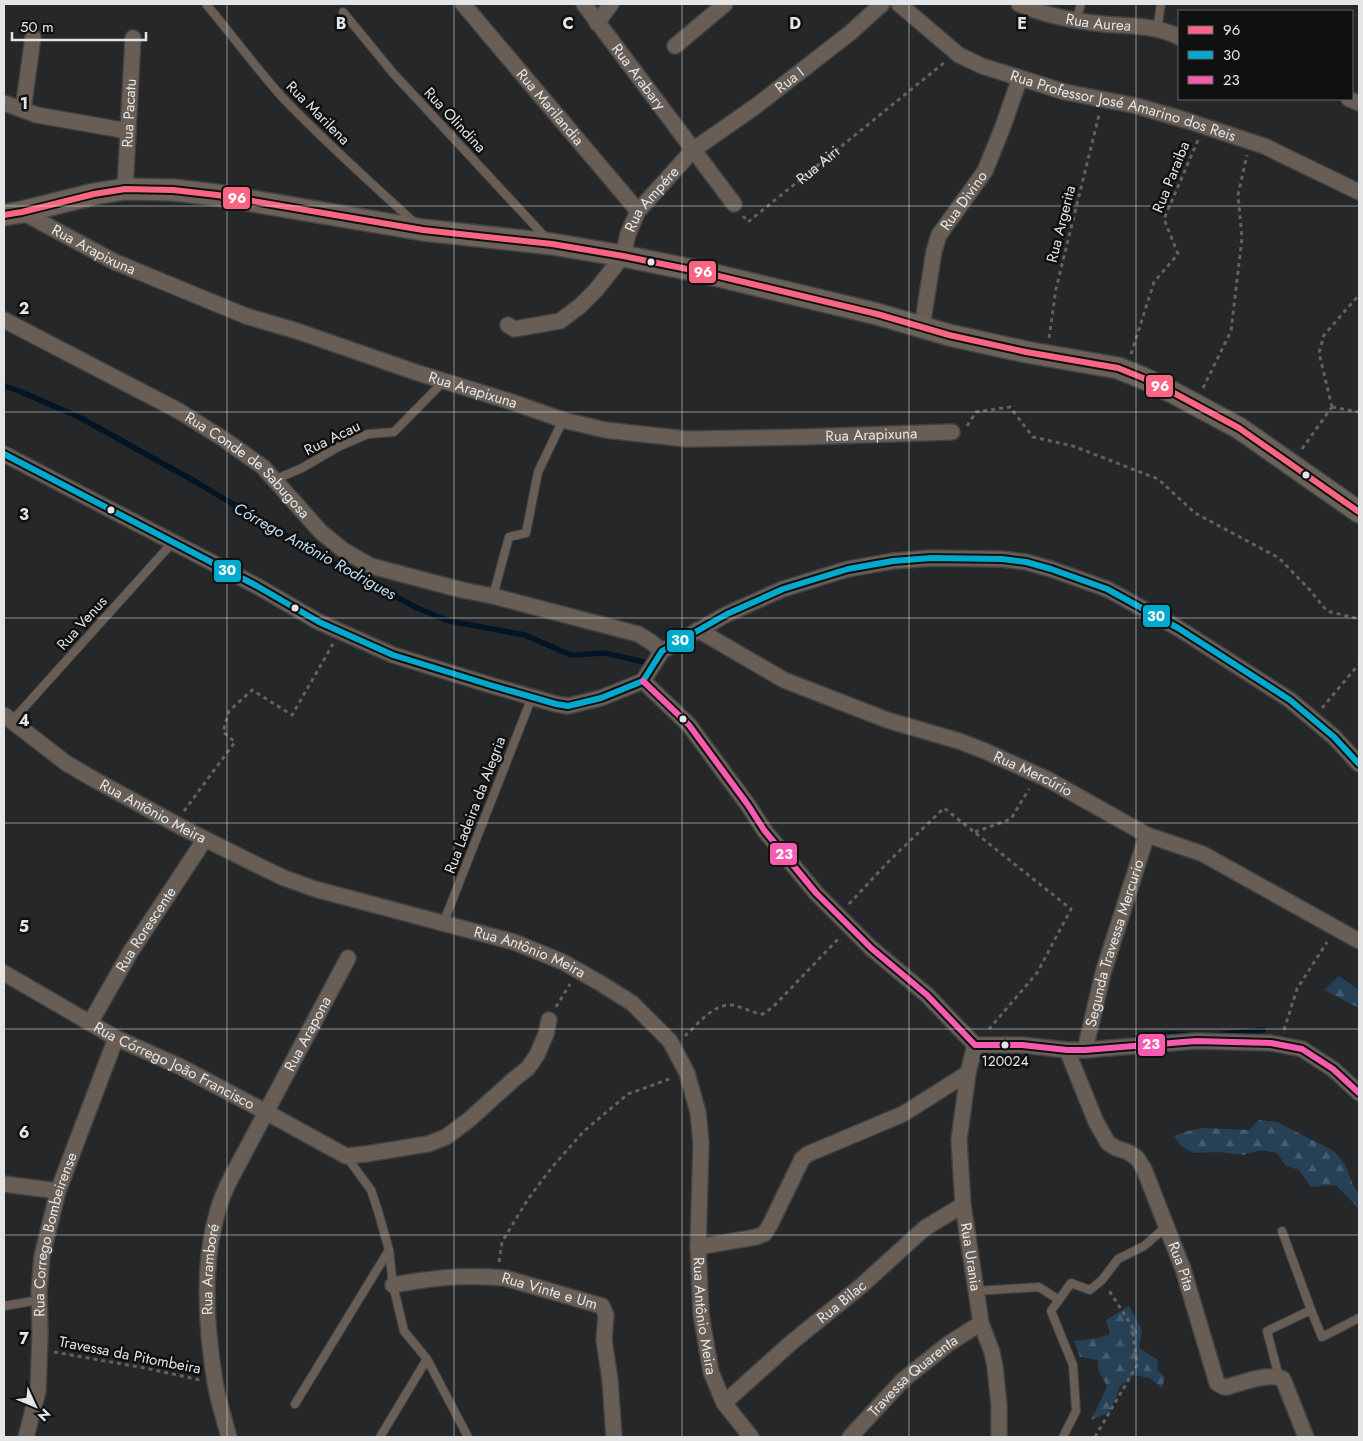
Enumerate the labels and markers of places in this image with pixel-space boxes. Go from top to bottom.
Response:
unlabelled marker [646,257,656,267]
unlabelled marker [1301,470,1311,480]
unlabelled marker [106,505,116,515]
unlabelled marker [290,603,300,613]
unlabelled marker [678,714,688,724]
marker: 120024 [1000,1040,1010,1050]
place label: 120024 [981,1051,1029,1071]

